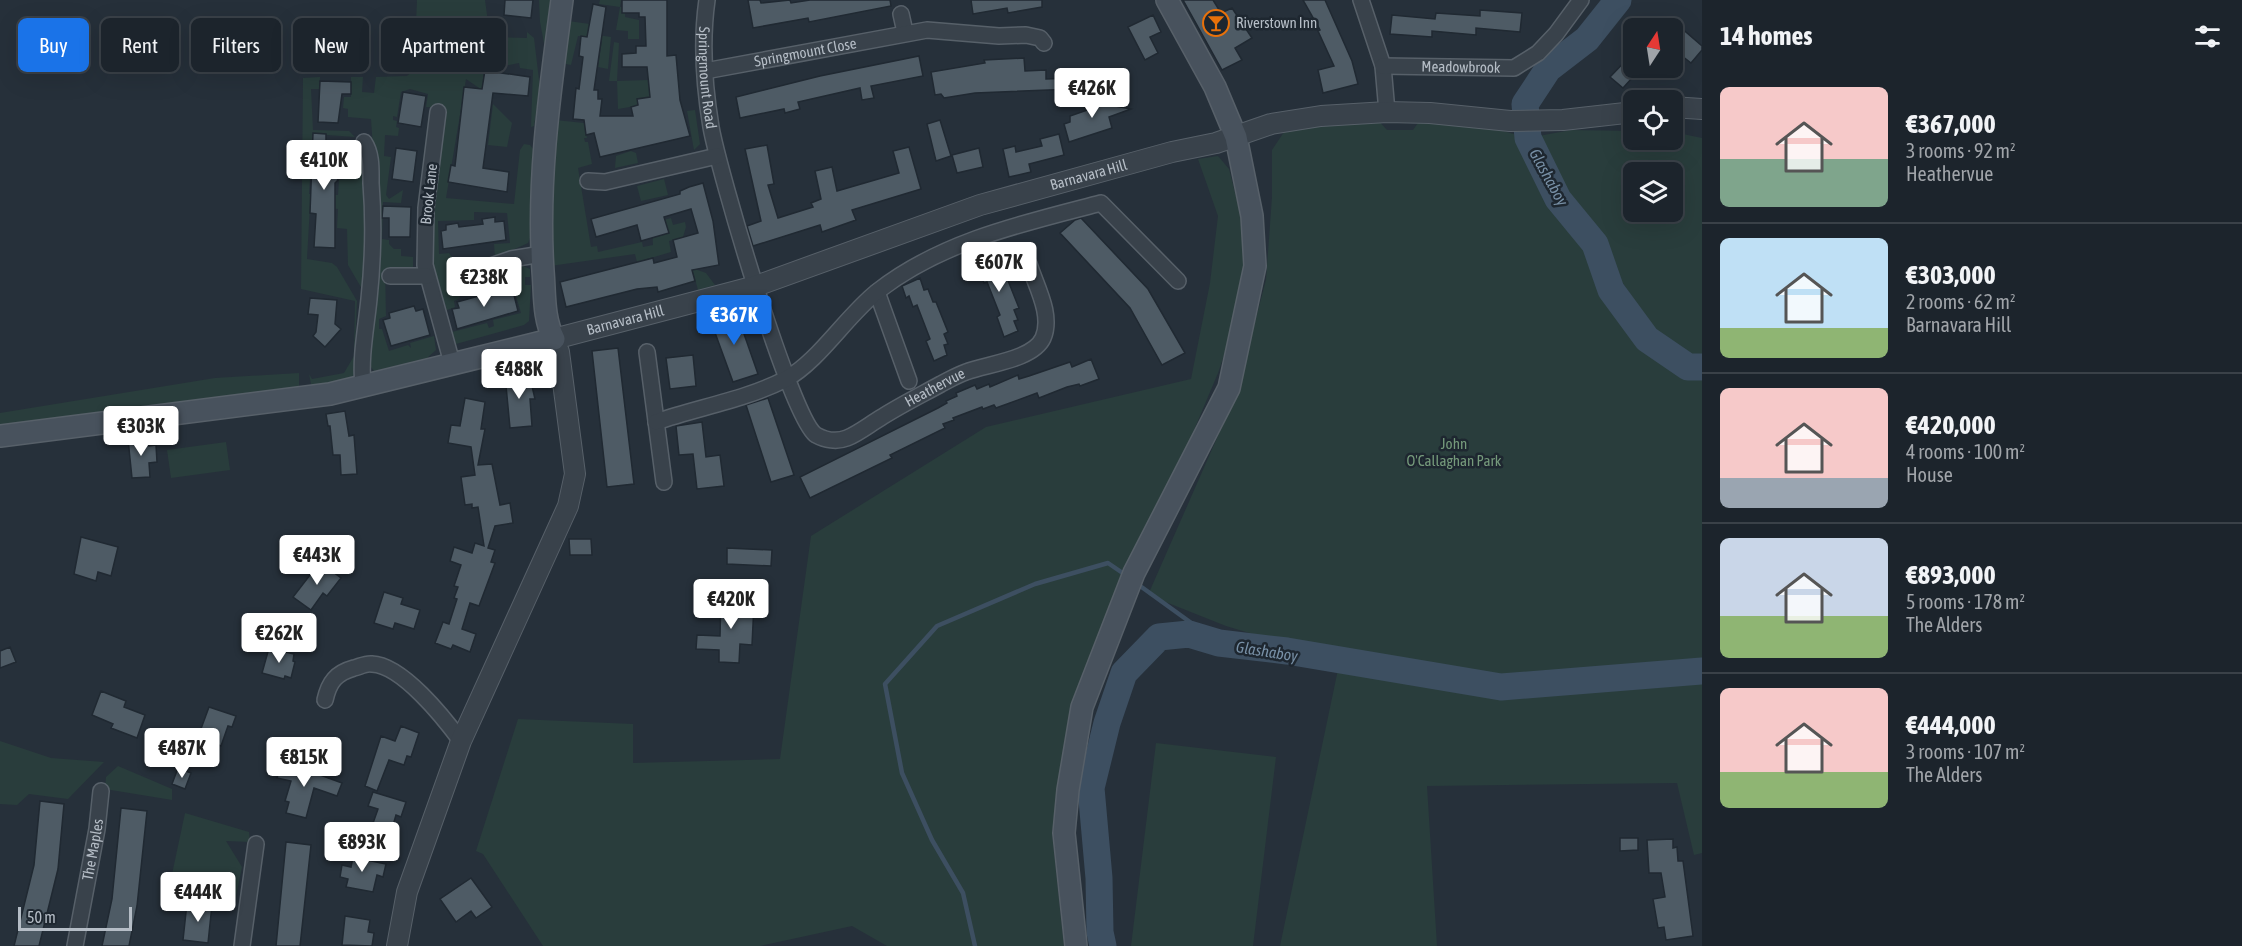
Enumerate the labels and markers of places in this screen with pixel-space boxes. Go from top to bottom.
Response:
bar icon: Riverstown Inn [1201,8,1231,38]
place label: Riverstown Inn [1236,14,1317,31]
pin: €426K [1050,68,1134,119]
pin: €410K [282,140,366,191]
pin: €607K [957,242,1041,293]
pin: €238K [442,257,526,308]
pin: €367K [692,295,776,346]
pin: €488K [477,349,561,400]
pin: €303K [99,406,183,457]
pin: €443K [275,535,359,586]
pin: €420K [689,579,773,630]
pin: €262K [237,613,321,664]
pin: €487K [140,728,224,779]
pin: €815K [262,737,346,788]
pin: €893K [320,822,404,873]
pin: €444K [156,872,240,923]

